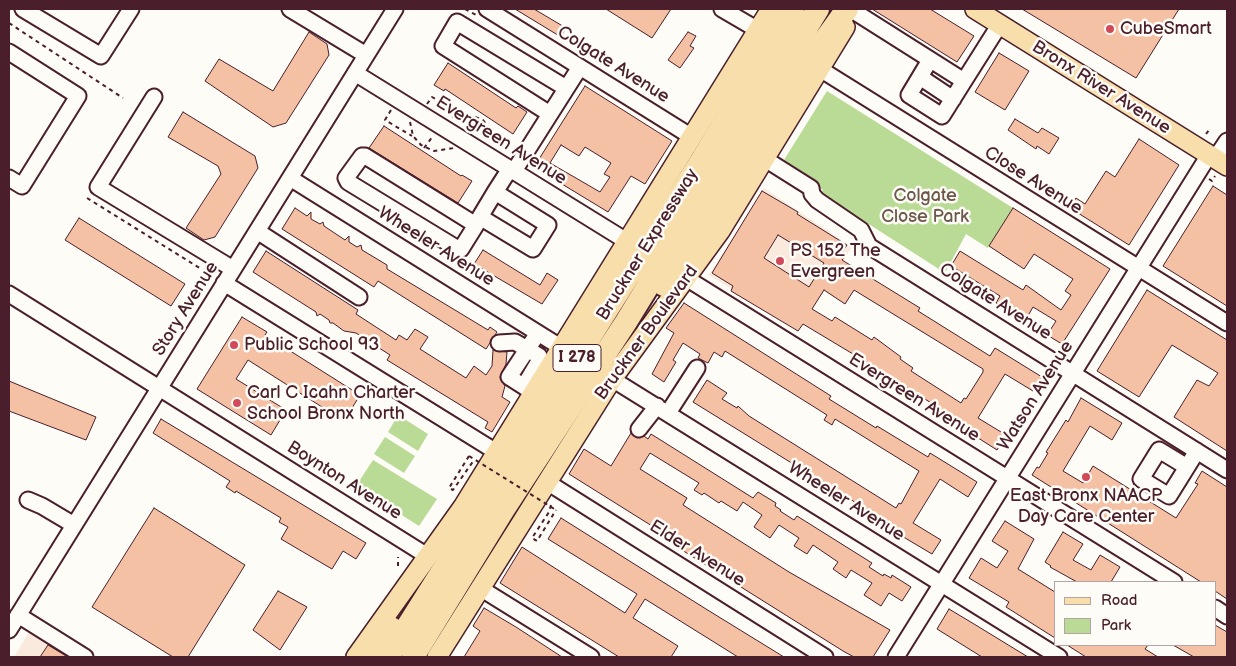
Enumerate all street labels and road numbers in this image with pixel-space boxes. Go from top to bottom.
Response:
street label: Colgate Avenue [553,22,673,108]
street label: Bronx River Avenue [1028,37,1174,139]
street label: Evergreen Avenue [432,92,570,190]
street label: Close Avenue [980,142,1086,220]
street label: Bruckner Expressway [592,165,704,325]
street label: Wheeler Avenue [374,203,498,291]
street label: Story Avenue [149,258,223,360]
street label: Colgate Avenue [935,259,1055,345]
street label: Bruckner Boulevard [591,261,703,405]
street label: Watson Avenue [994,337,1078,455]
road number: I 278 [553,344,601,372]
street label: Evergreen Avenue [845,349,983,447]
street label: Boynton Avenue [283,437,405,525]
street label: Wheeler Avenue [784,458,908,546]
street label: Elder Avenue [645,516,749,592]

